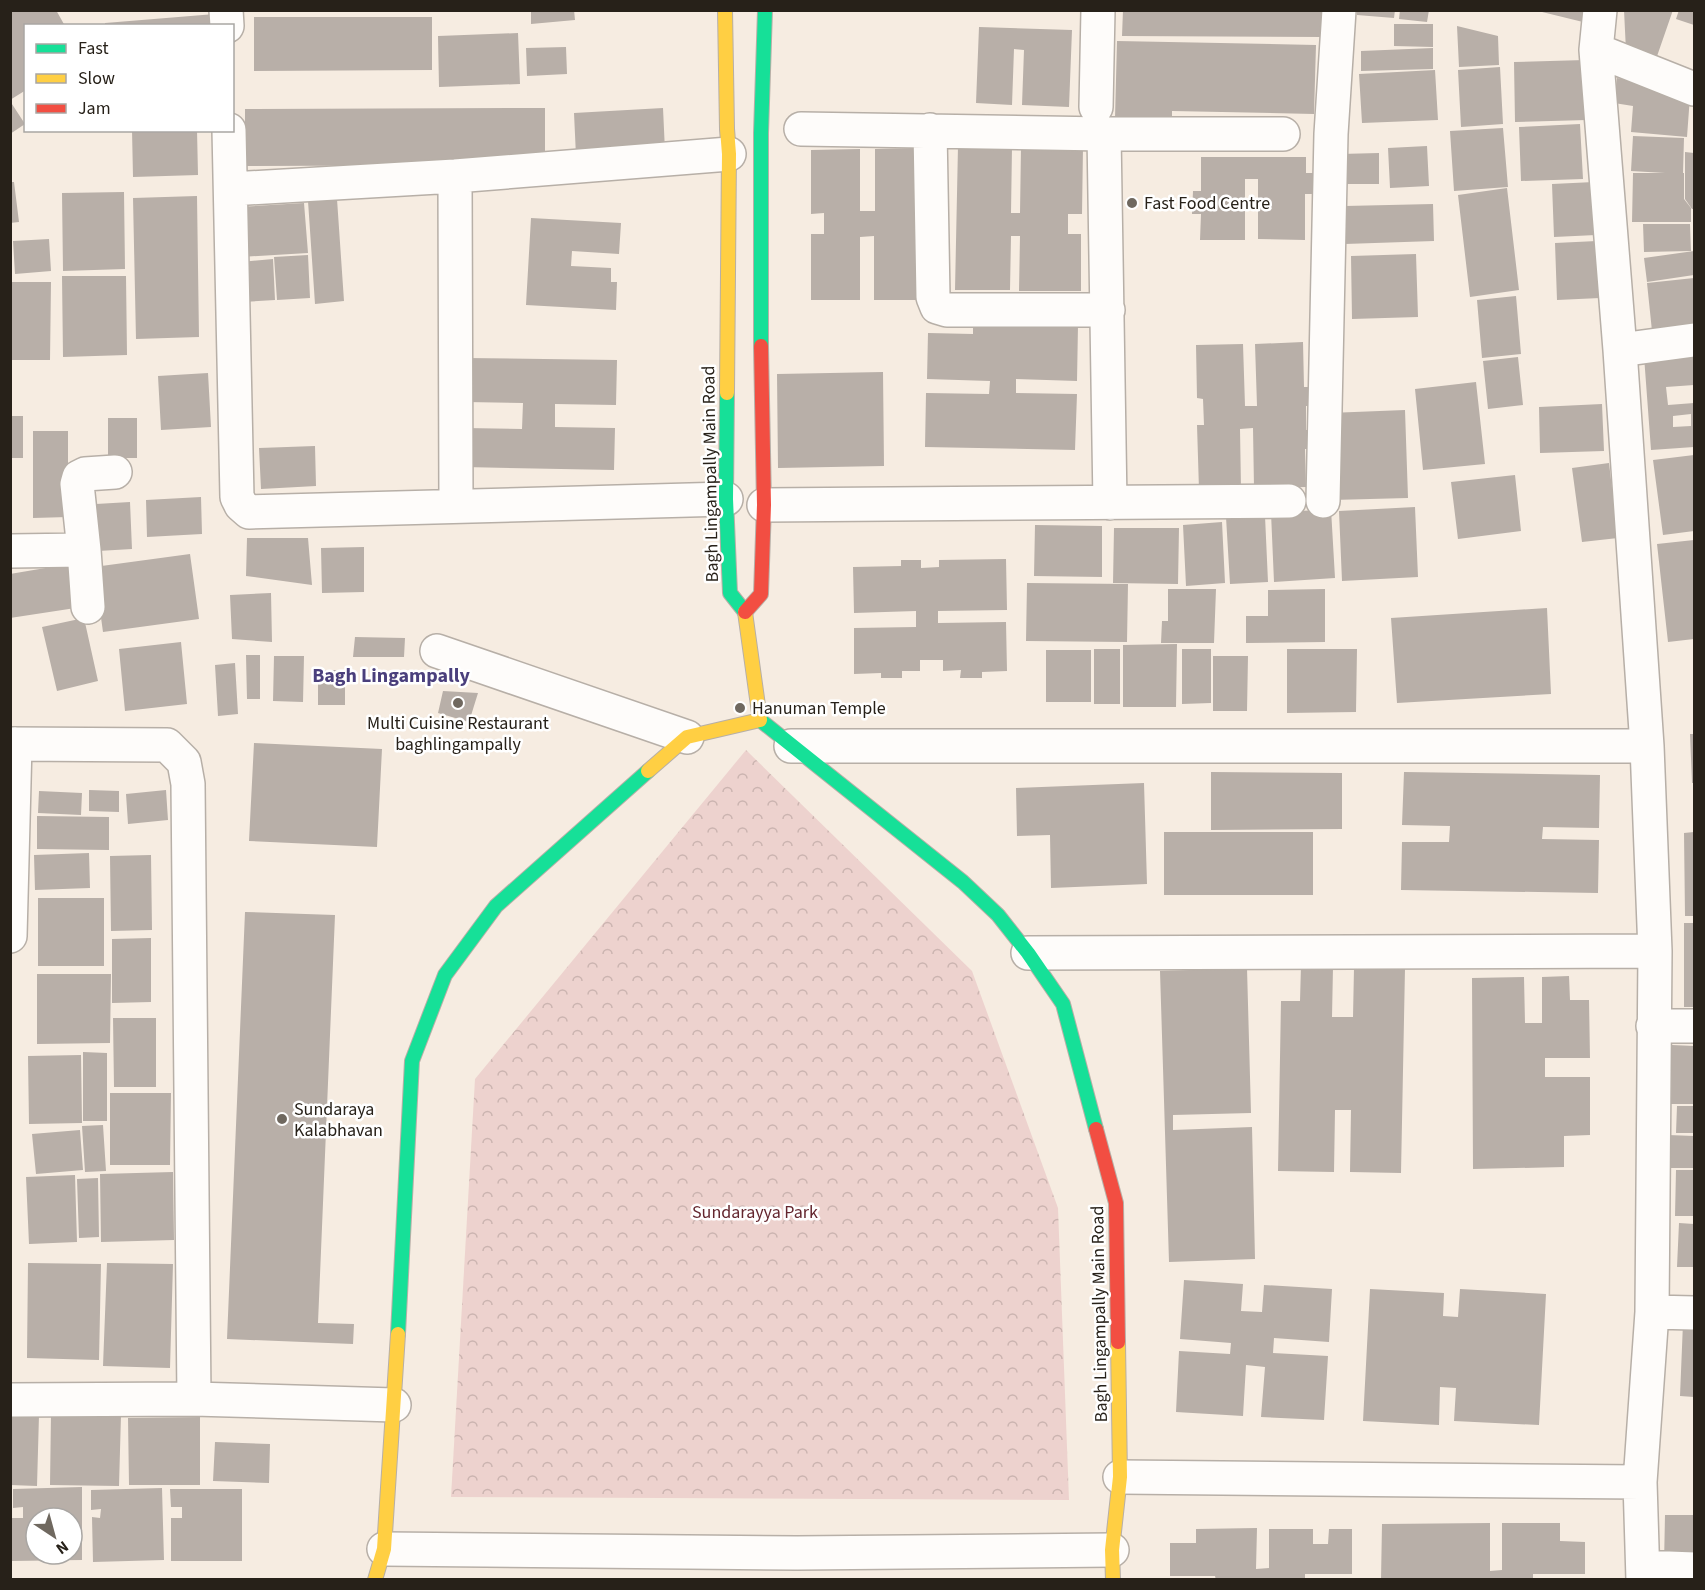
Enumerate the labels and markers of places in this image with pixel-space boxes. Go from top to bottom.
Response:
place label: Fast Food Centre [1144,191,1270,216]
marker: Fast Food Centre [1125,196,1139,210]
marker: Multi Cuisine Restaurant baghlingampally [451,696,465,710]
place label: Hanuman Temple [752,696,886,721]
marker: Hanuman Temple [733,701,747,715]
place label: Multi Cuisine Restaurant baghlingampally [367,711,549,757]
place label: Sundaraya Kalabhavan [294,1097,383,1143]
marker: Sundaraya Kalabhavan [275,1112,289,1126]

